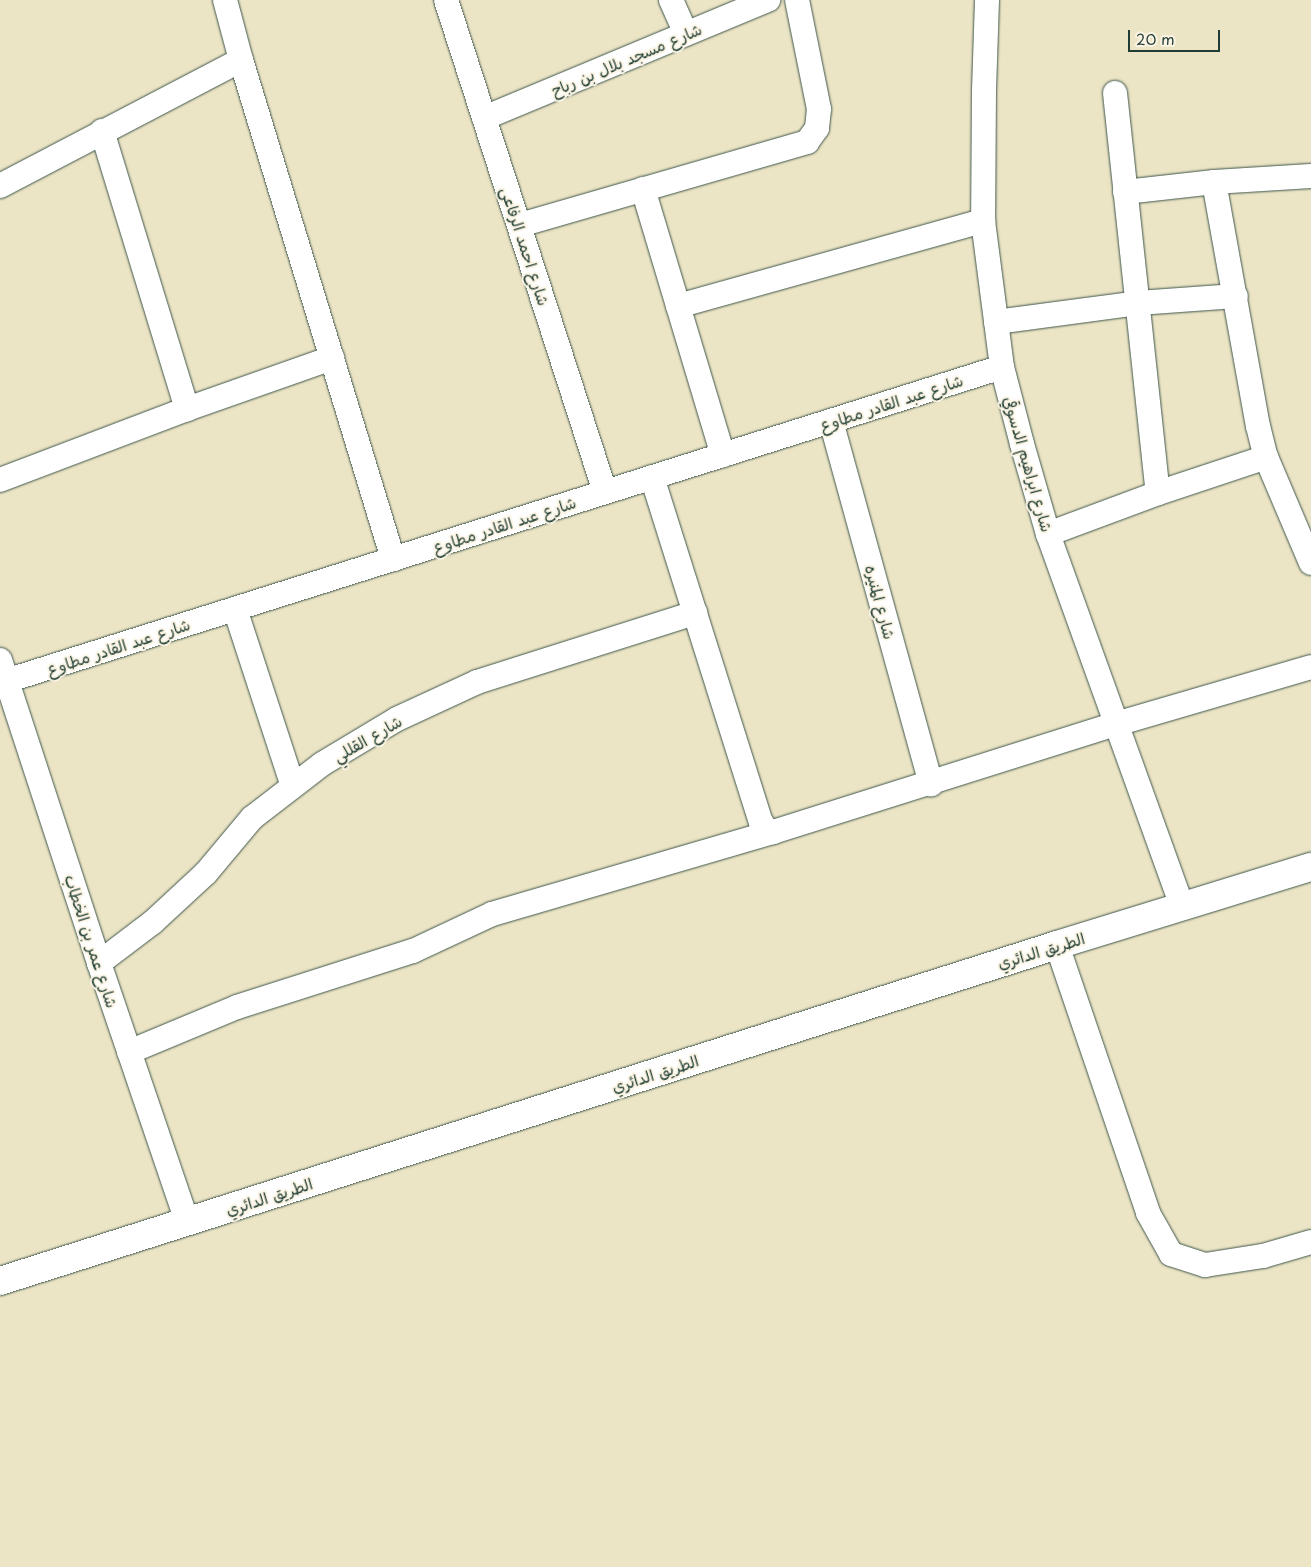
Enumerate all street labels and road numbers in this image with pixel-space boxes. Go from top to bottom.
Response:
street label: شارع مسجد بلال بن رباح [548,19,704,99]
street label: شارع احمد الرفاعى [498,184,554,308]
street label: شارع عبد القادر مطاوع [817,370,965,434]
street label: شارع ابراهيم الدسوقي [1000,394,1058,534]
street label: شارع عبد القادر مطاوع [430,492,578,556]
street label: شارع المنيره [862,563,900,641]
street label: شارع عبد القادر مطاوع [44,614,192,678]
street label: شارع القللي [329,711,405,765]
street label: شارع عمر بن الخطاب [61,872,123,1010]
street label: الطريق الدائري [995,928,1087,972]
street label: الطريق الدائري [609,1050,701,1096]
street label: الطريق الدائري [223,1173,315,1219]

